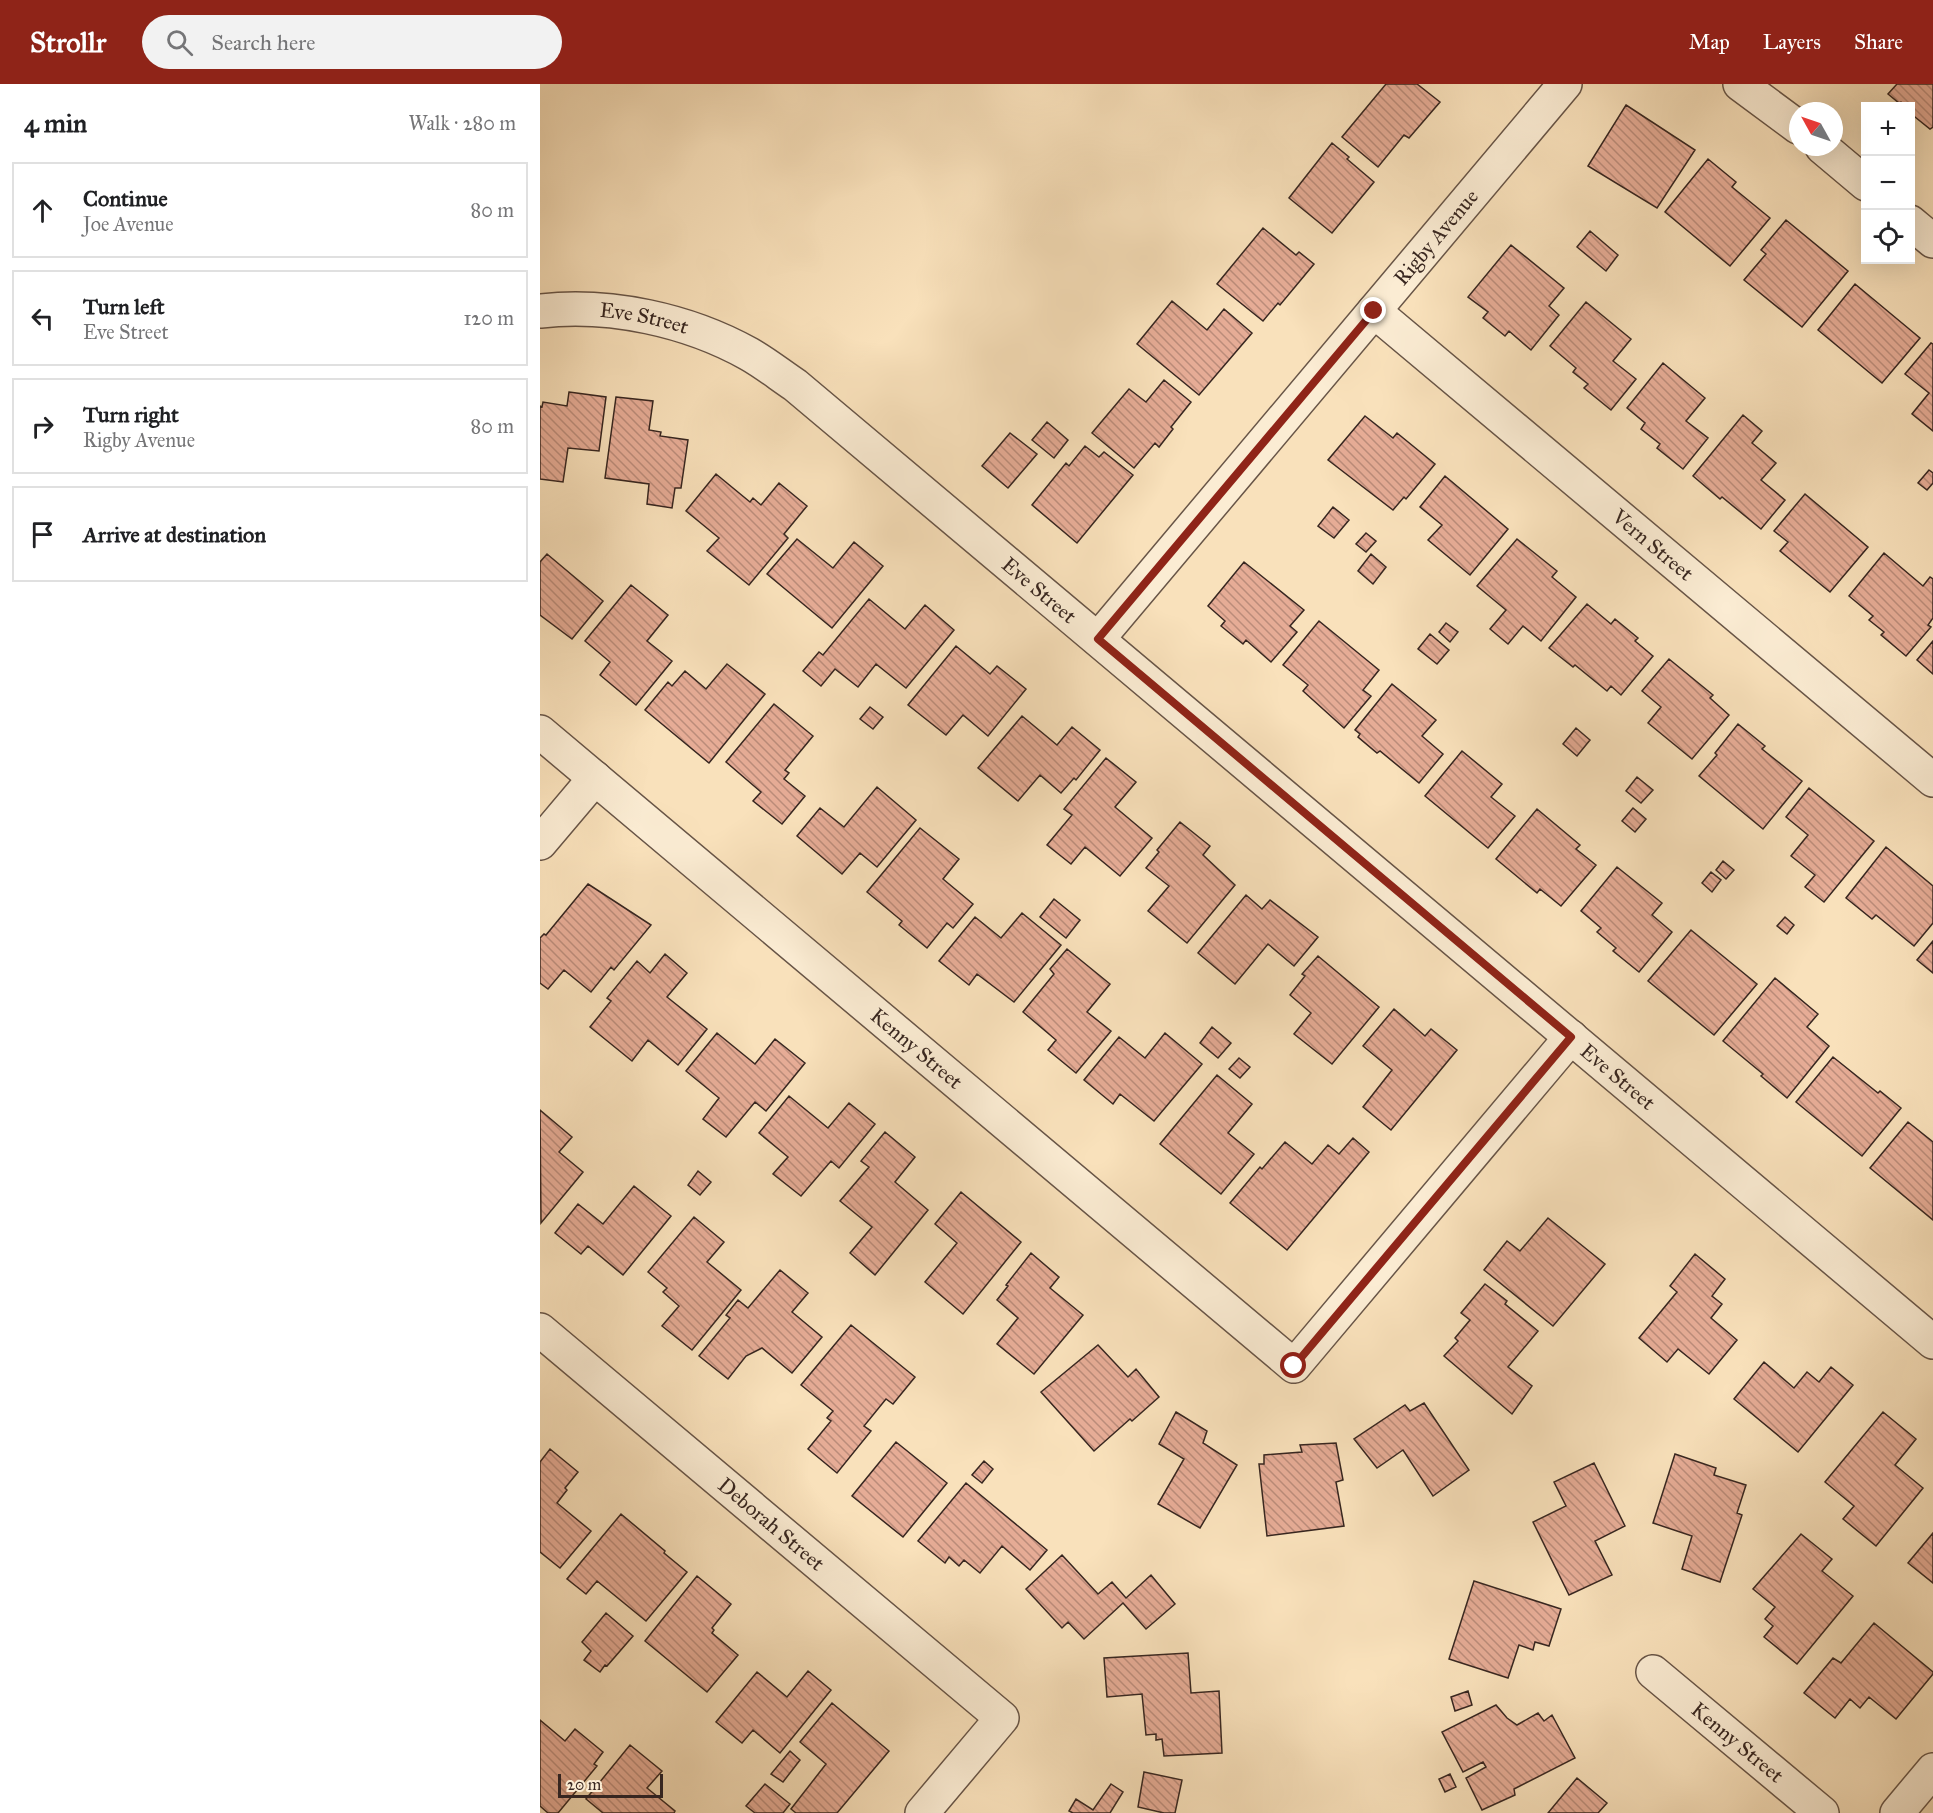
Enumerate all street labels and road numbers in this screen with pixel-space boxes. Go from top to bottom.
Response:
street label: Rigby Avenue [1388,184,1484,291]
street label: Eve Street [599,297,692,340]
street label: Vern Street [1606,503,1699,587]
street label: Eve Street [996,551,1082,630]
street label: Kenny Street [865,1003,968,1095]
street label: Eve Street [1575,1038,1661,1116]
street label: Deborah Street [713,1472,830,1577]
street label: Kenny Street [1686,1696,1789,1789]

